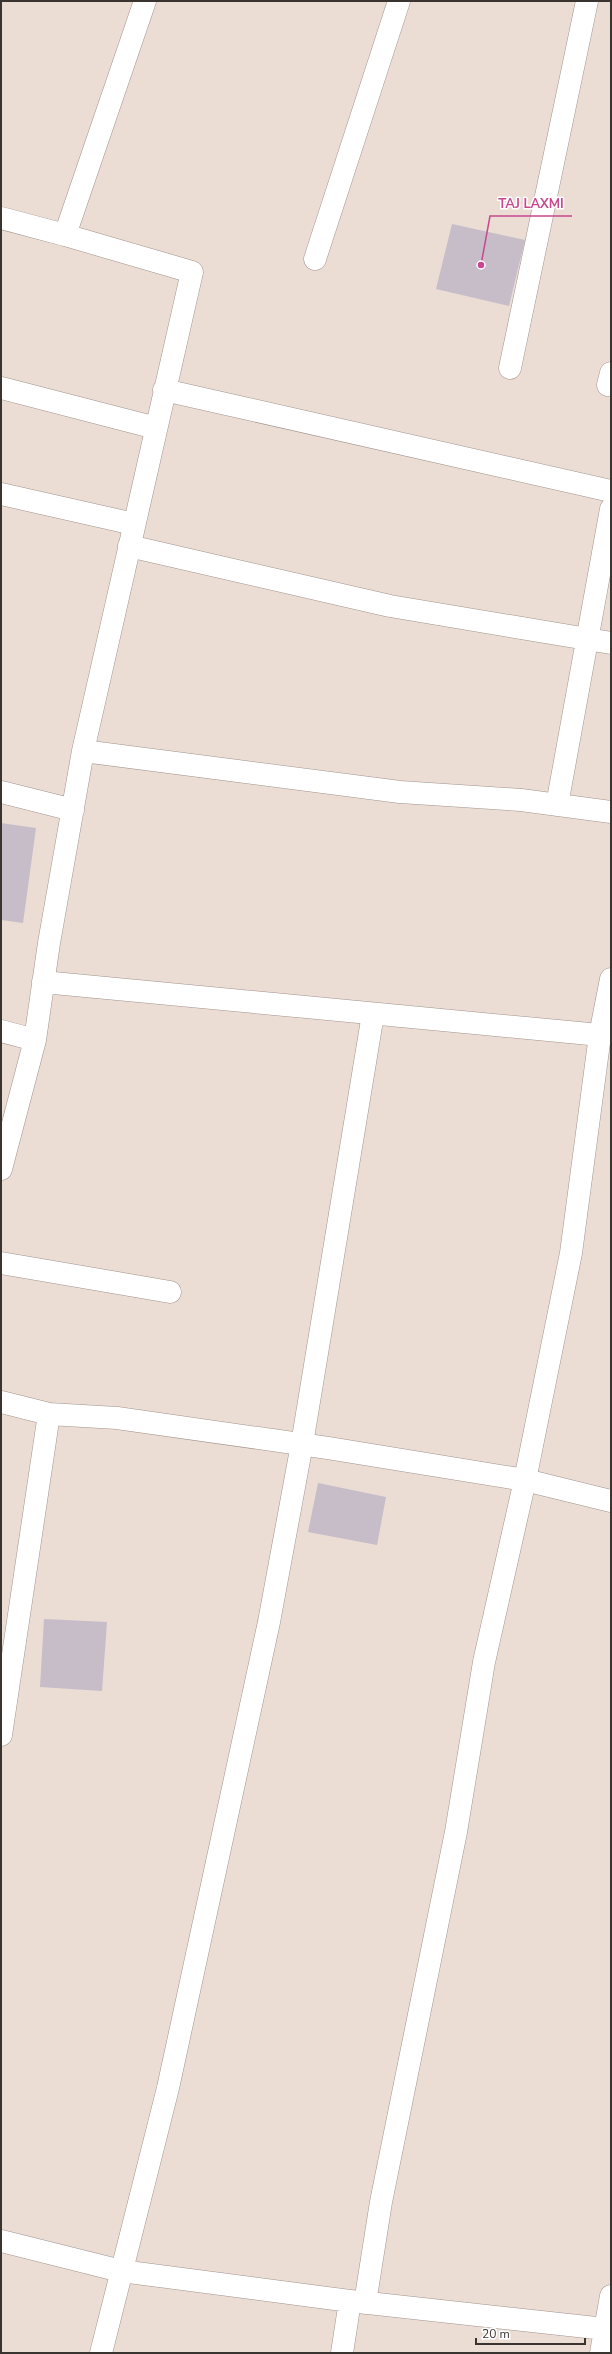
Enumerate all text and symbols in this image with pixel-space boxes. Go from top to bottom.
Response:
callout: TAJ LAXMI [490,191,572,216]
text: TAJ LAXMI [498,195,564,213]
scale bar [476,2320,585,2346]
text: 20 m [482,2326,510,2342]

